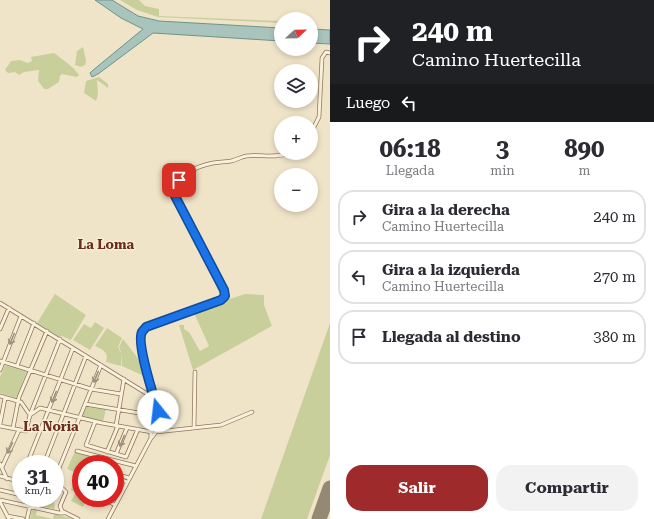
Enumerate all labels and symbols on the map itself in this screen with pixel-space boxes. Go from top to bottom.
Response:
north arrow [274,12,318,56]
pin [162,163,196,197]
district label: La Loma [78,237,135,252]
one-way arrow [8,332,15,344]
one-way arrow [92,370,100,382]
one-way arrow [49,390,57,402]
position arrow [137,390,179,432]
district label: La Noria [23,419,79,434]
one-way arrow [118,435,125,447]
one-way arrow [6,442,13,454]
speed limit sign: 40 [72,455,124,507]

